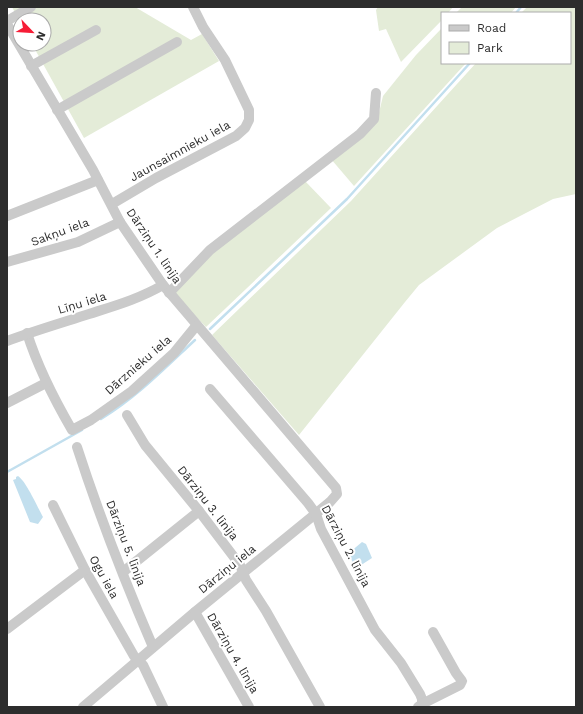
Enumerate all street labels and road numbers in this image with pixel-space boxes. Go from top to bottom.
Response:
street label: Jaunsaimnieku iela [127,118,233,184]
street label: Dārziņu 1. līnija [124,206,185,287]
street label: Sakņu iela [29,215,91,249]
street label: Līņu iela [56,289,108,317]
street label: Dārznieku iela [102,332,174,398]
street label: Dārziņu 3. līnija [175,463,242,543]
street label: Dārziņu 5. līnija [103,498,149,588]
street label: Dārziņu 2. līnija [319,503,374,589]
street label: Dārziņu iela [196,542,259,596]
street label: Ogu iela [86,553,122,601]
street label: Dārziņu 4. līnija [204,610,262,696]

